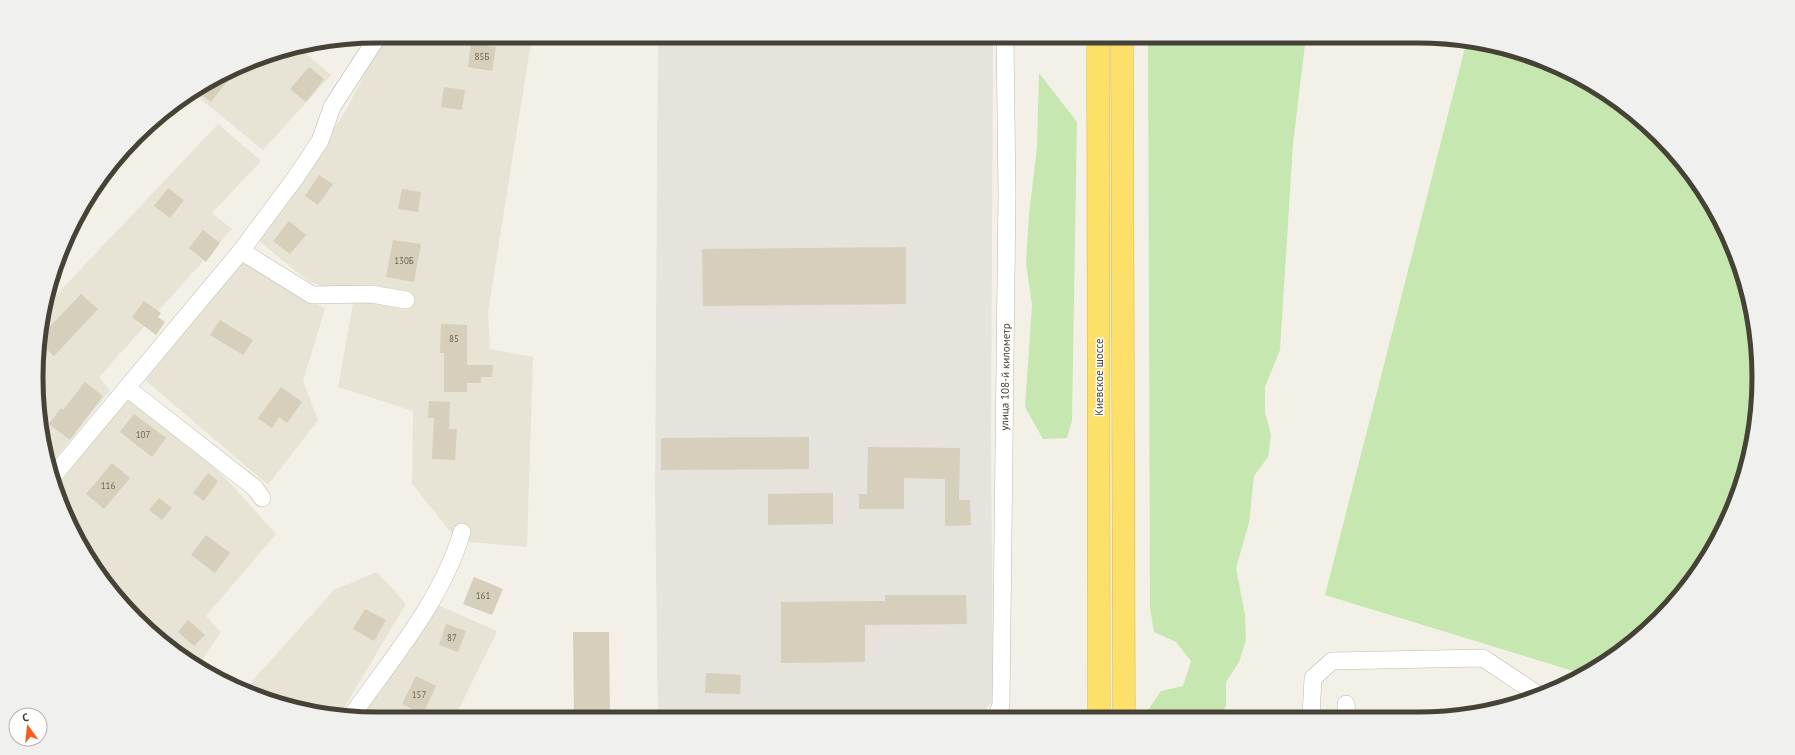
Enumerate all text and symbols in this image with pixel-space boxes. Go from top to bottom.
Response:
house number: 85Б [475,51,489,62]
house number: 130Б [394,255,414,266]
street label: улица 108-й километр [997,323,1013,431]
house number: 85 [449,333,459,344]
street label: Киевское шоссе [1092,338,1106,416]
house number: 107 [136,429,150,440]
house number: 116 [101,480,115,491]
house number: 161 [476,590,490,601]
house number: 87 [447,632,457,643]
house number: 157 [412,689,426,700]
north arrow [8,707,48,747]
text: С [21,710,30,725]

